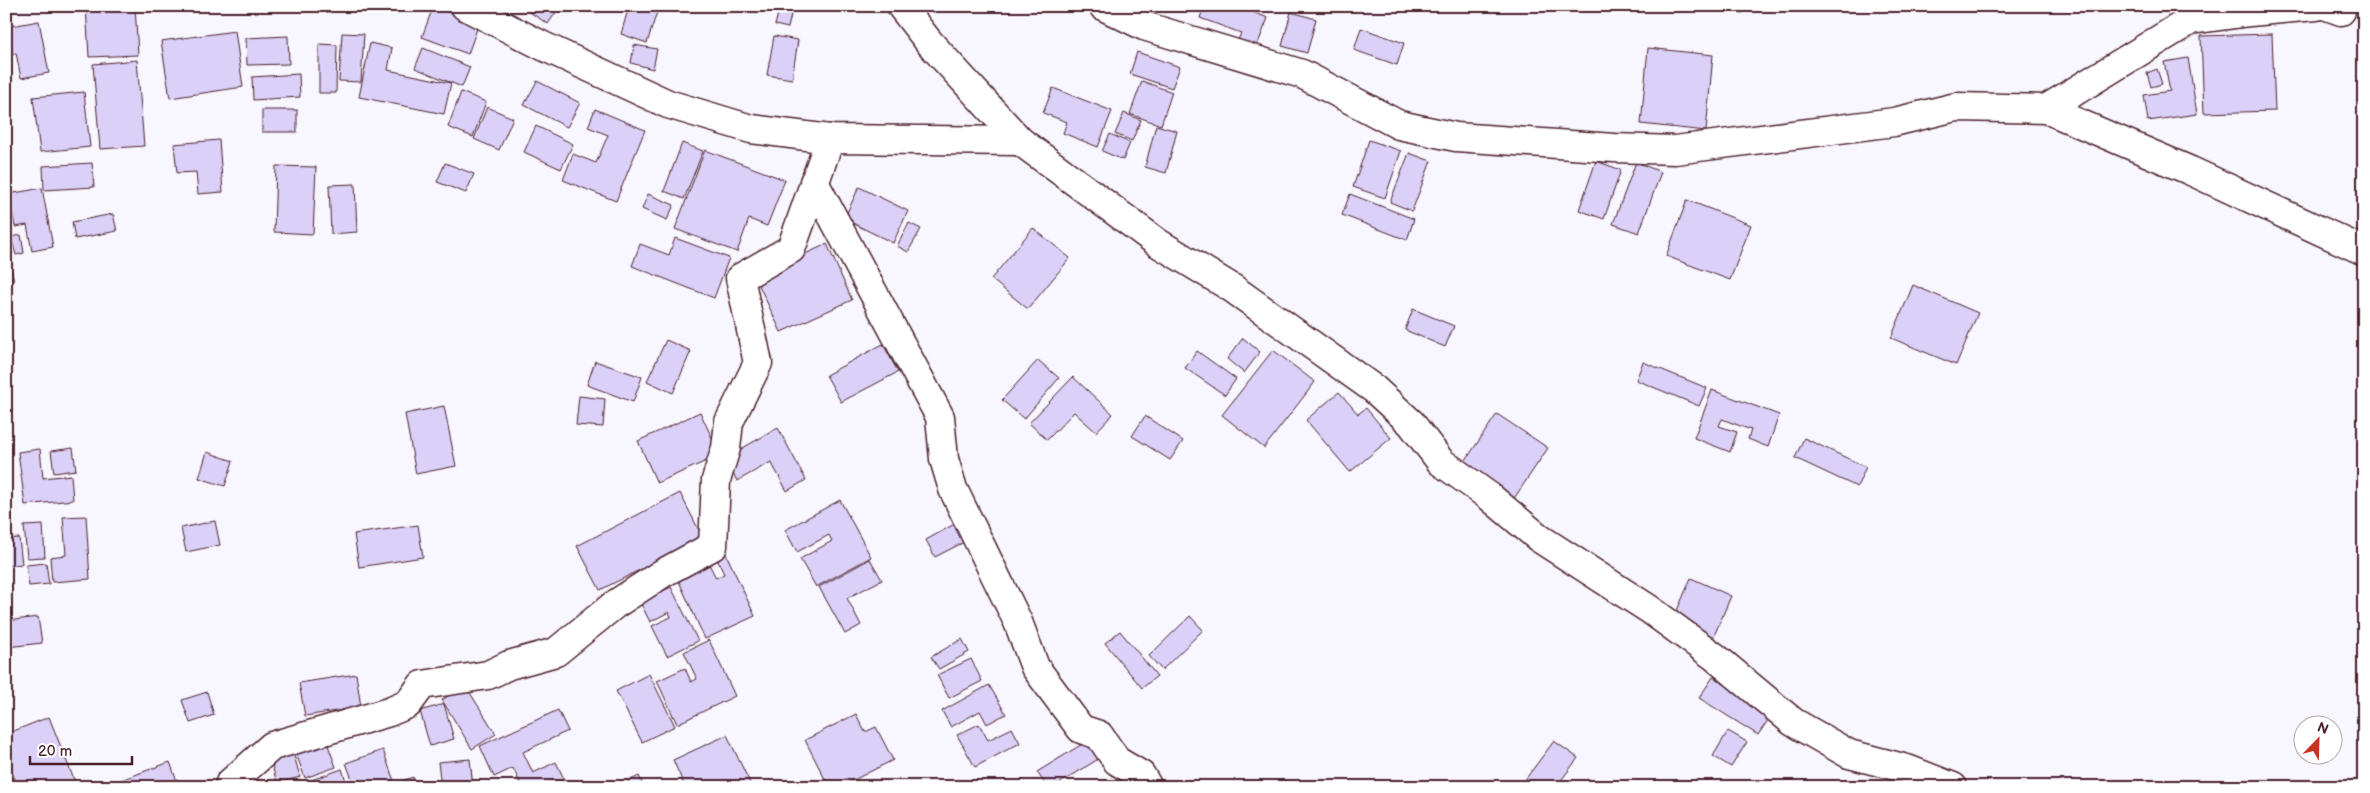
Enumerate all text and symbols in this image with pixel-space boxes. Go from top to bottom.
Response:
north arrow [2292,716,2342,766]
text: N [2315,719,2331,738]
scale bar [30,733,132,765]
text: 20 m [38,742,72,761]

